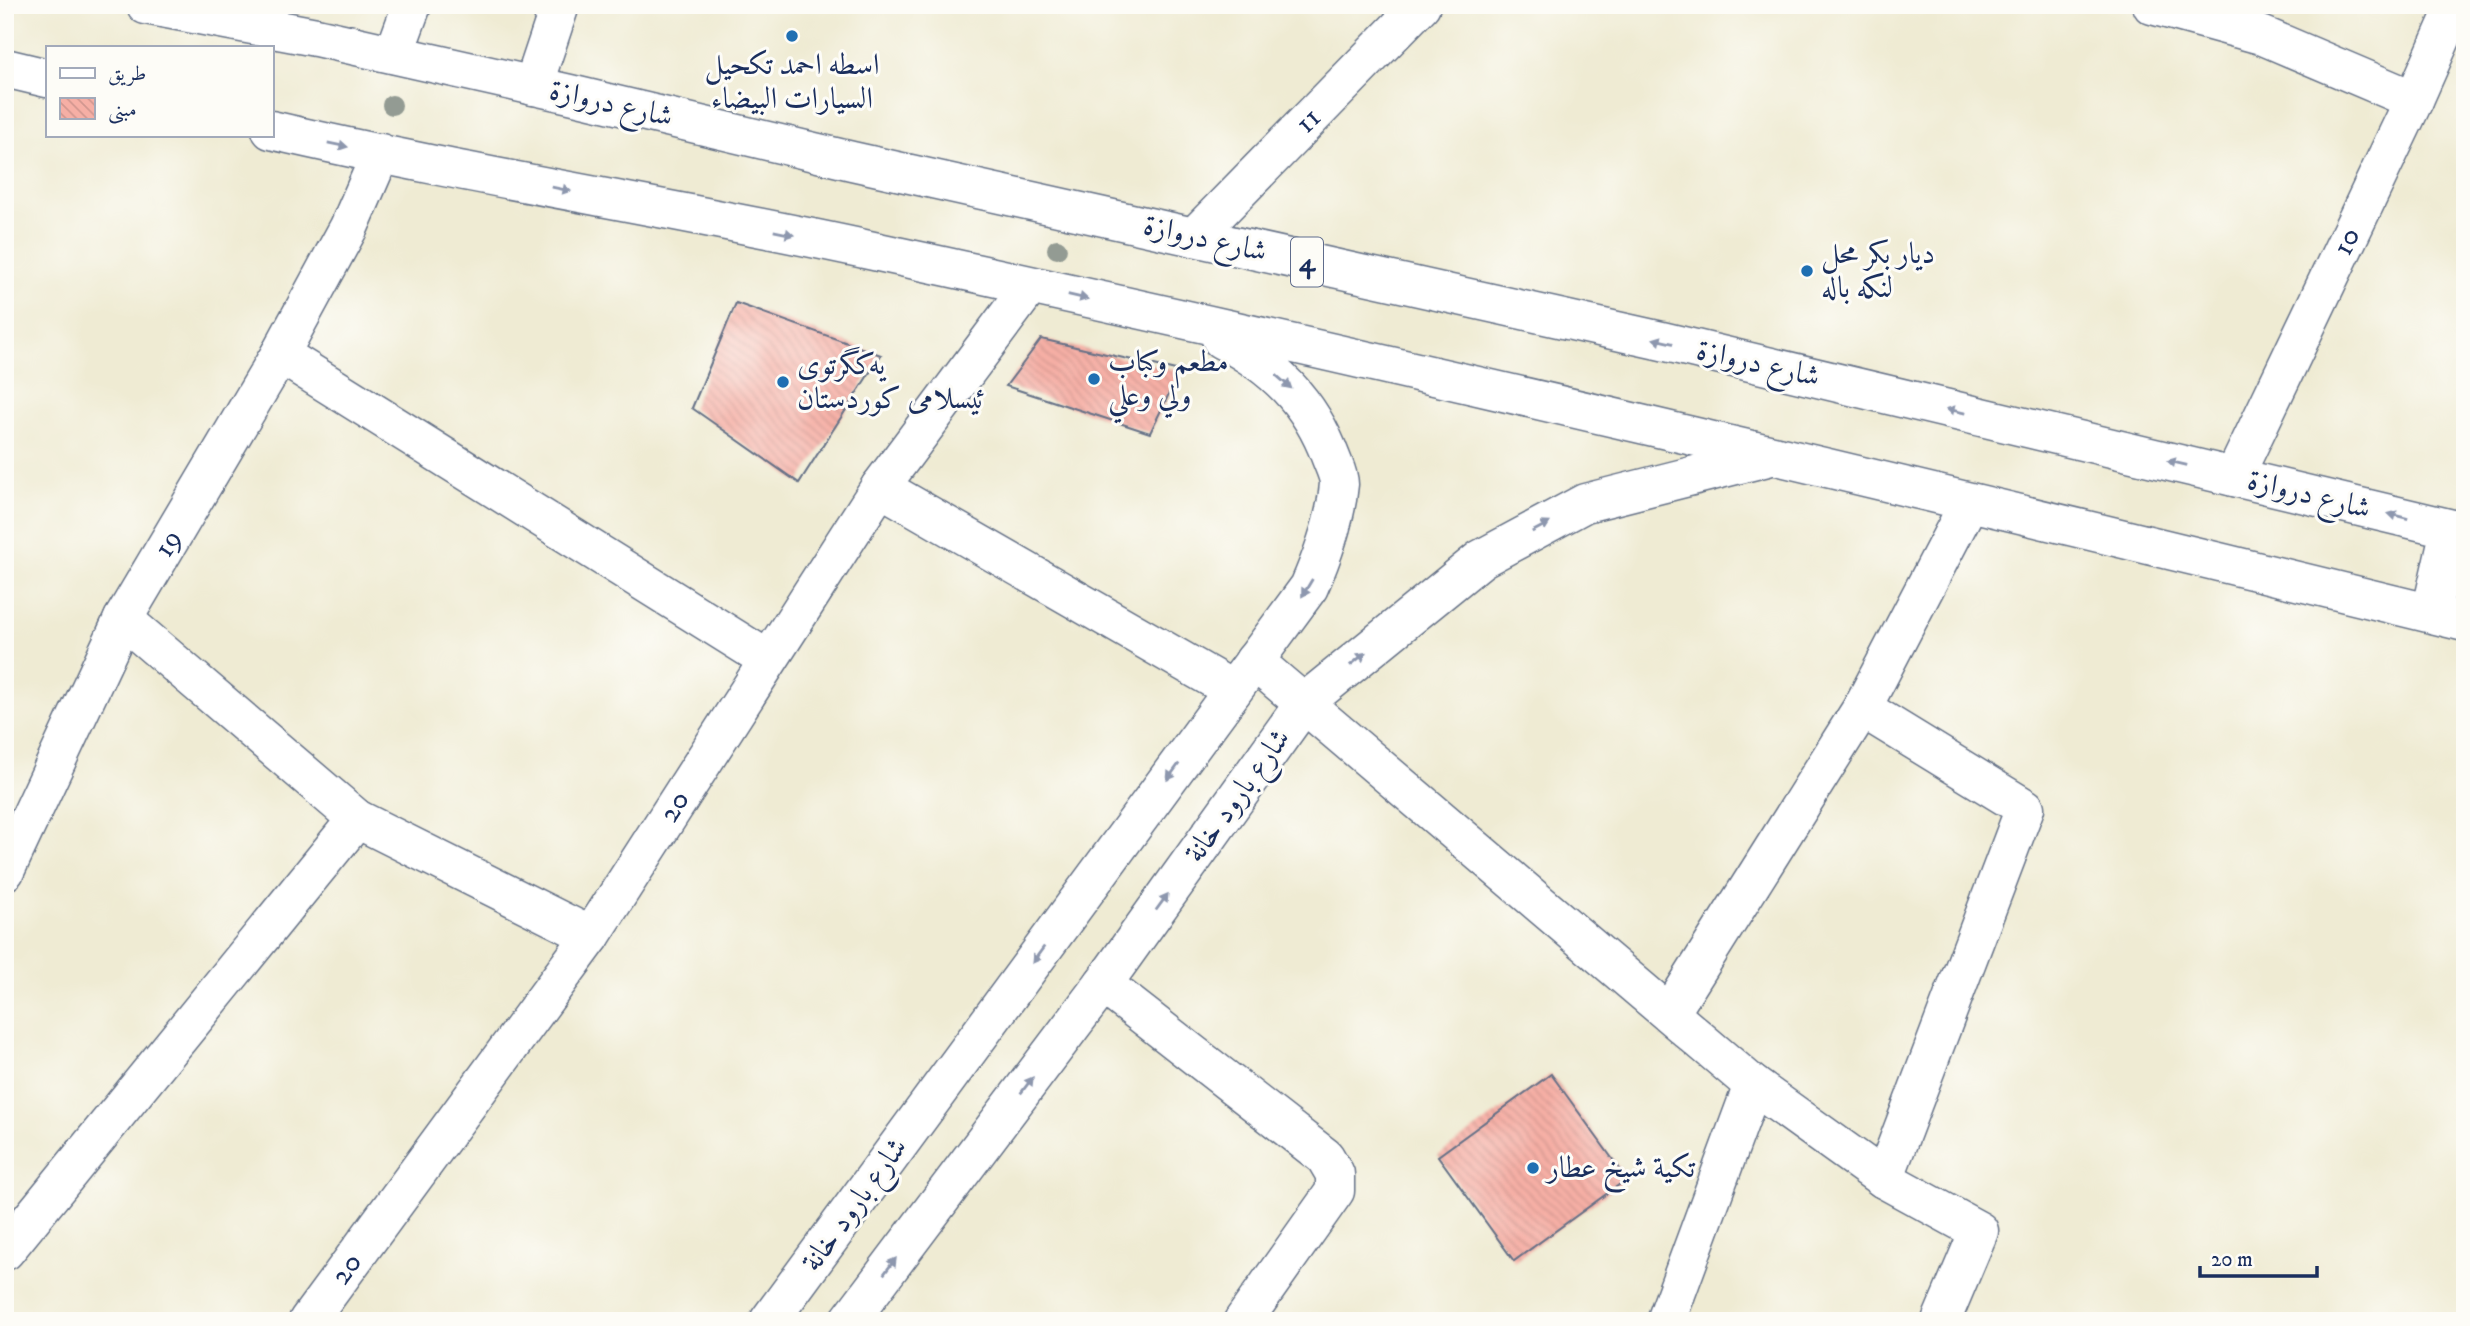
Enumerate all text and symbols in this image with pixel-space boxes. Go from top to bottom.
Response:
marker: اسطه احمد تكحيل السيارات البيضاء [784,28,800,44]
legend [46,46,273,136]
place label: اسطه احمد تكحيل السيارات البيضاء [704,47,880,118]
text: طريق [108,61,146,87]
street label: شارع دروازة [545,72,676,141]
text: مبنى [108,97,137,124]
street label: 11 [1287,100,1329,141]
one-way arrow [327,139,349,150]
one-way arrow [550,184,572,195]
street label: شارع دروازة [1139,207,1270,276]
street label: 10 [2324,221,2369,262]
one-way arrow [773,228,795,239]
place label: ديار بكر محل لنكه باله [1821,236,1935,307]
road number: 4 [1291,238,1323,286]
marker: ديار بكر محل لنكه باله [1799,263,1815,279]
one-way arrow [1067,292,1089,303]
street label: شارع دروازة [1692,332,1823,401]
one-way arrow [1652,336,1674,347]
place label: مطعم وكباب ولي وعلي [1108,344,1229,424]
place label: یەکگرتوی ئیسلامی کوردستان [797,346,986,418]
marker: مطعم وكباب ولي وعلي [1086,371,1102,387]
marker: یەکگرتوی ئیسلامی کوردستان [775,374,791,390]
one-way arrow [1275,374,1292,389]
one-way arrow [1945,405,1967,416]
one-way arrow [2166,457,2188,468]
street label: شارع دروازة [2242,462,2374,533]
one-way arrow [2387,510,2409,521]
one-way arrow [1532,521,1552,533]
street label: 19 [145,523,190,564]
one-way arrow [1301,578,1313,597]
one-way arrow [1348,652,1366,667]
street label: شارع بارود خانة [1177,722,1303,873]
one-way arrow [1166,762,1180,781]
street label: 20 [651,783,698,829]
one-way arrow [1155,893,1169,911]
one-way arrow [1032,946,1046,964]
one-way arrow [1019,1076,1034,1094]
street label: شارع بارود خانة [794,1131,920,1282]
place label: تكية شيخ عطار [1544,1150,1695,1194]
marker: تكية شيخ عطار [1525,1160,1541,1176]
scale bar [2200,1235,2318,1279]
street label: 20 [322,1245,371,1292]
text: 20 m [2211,1247,2253,1273]
one-way arrow [882,1258,897,1276]

